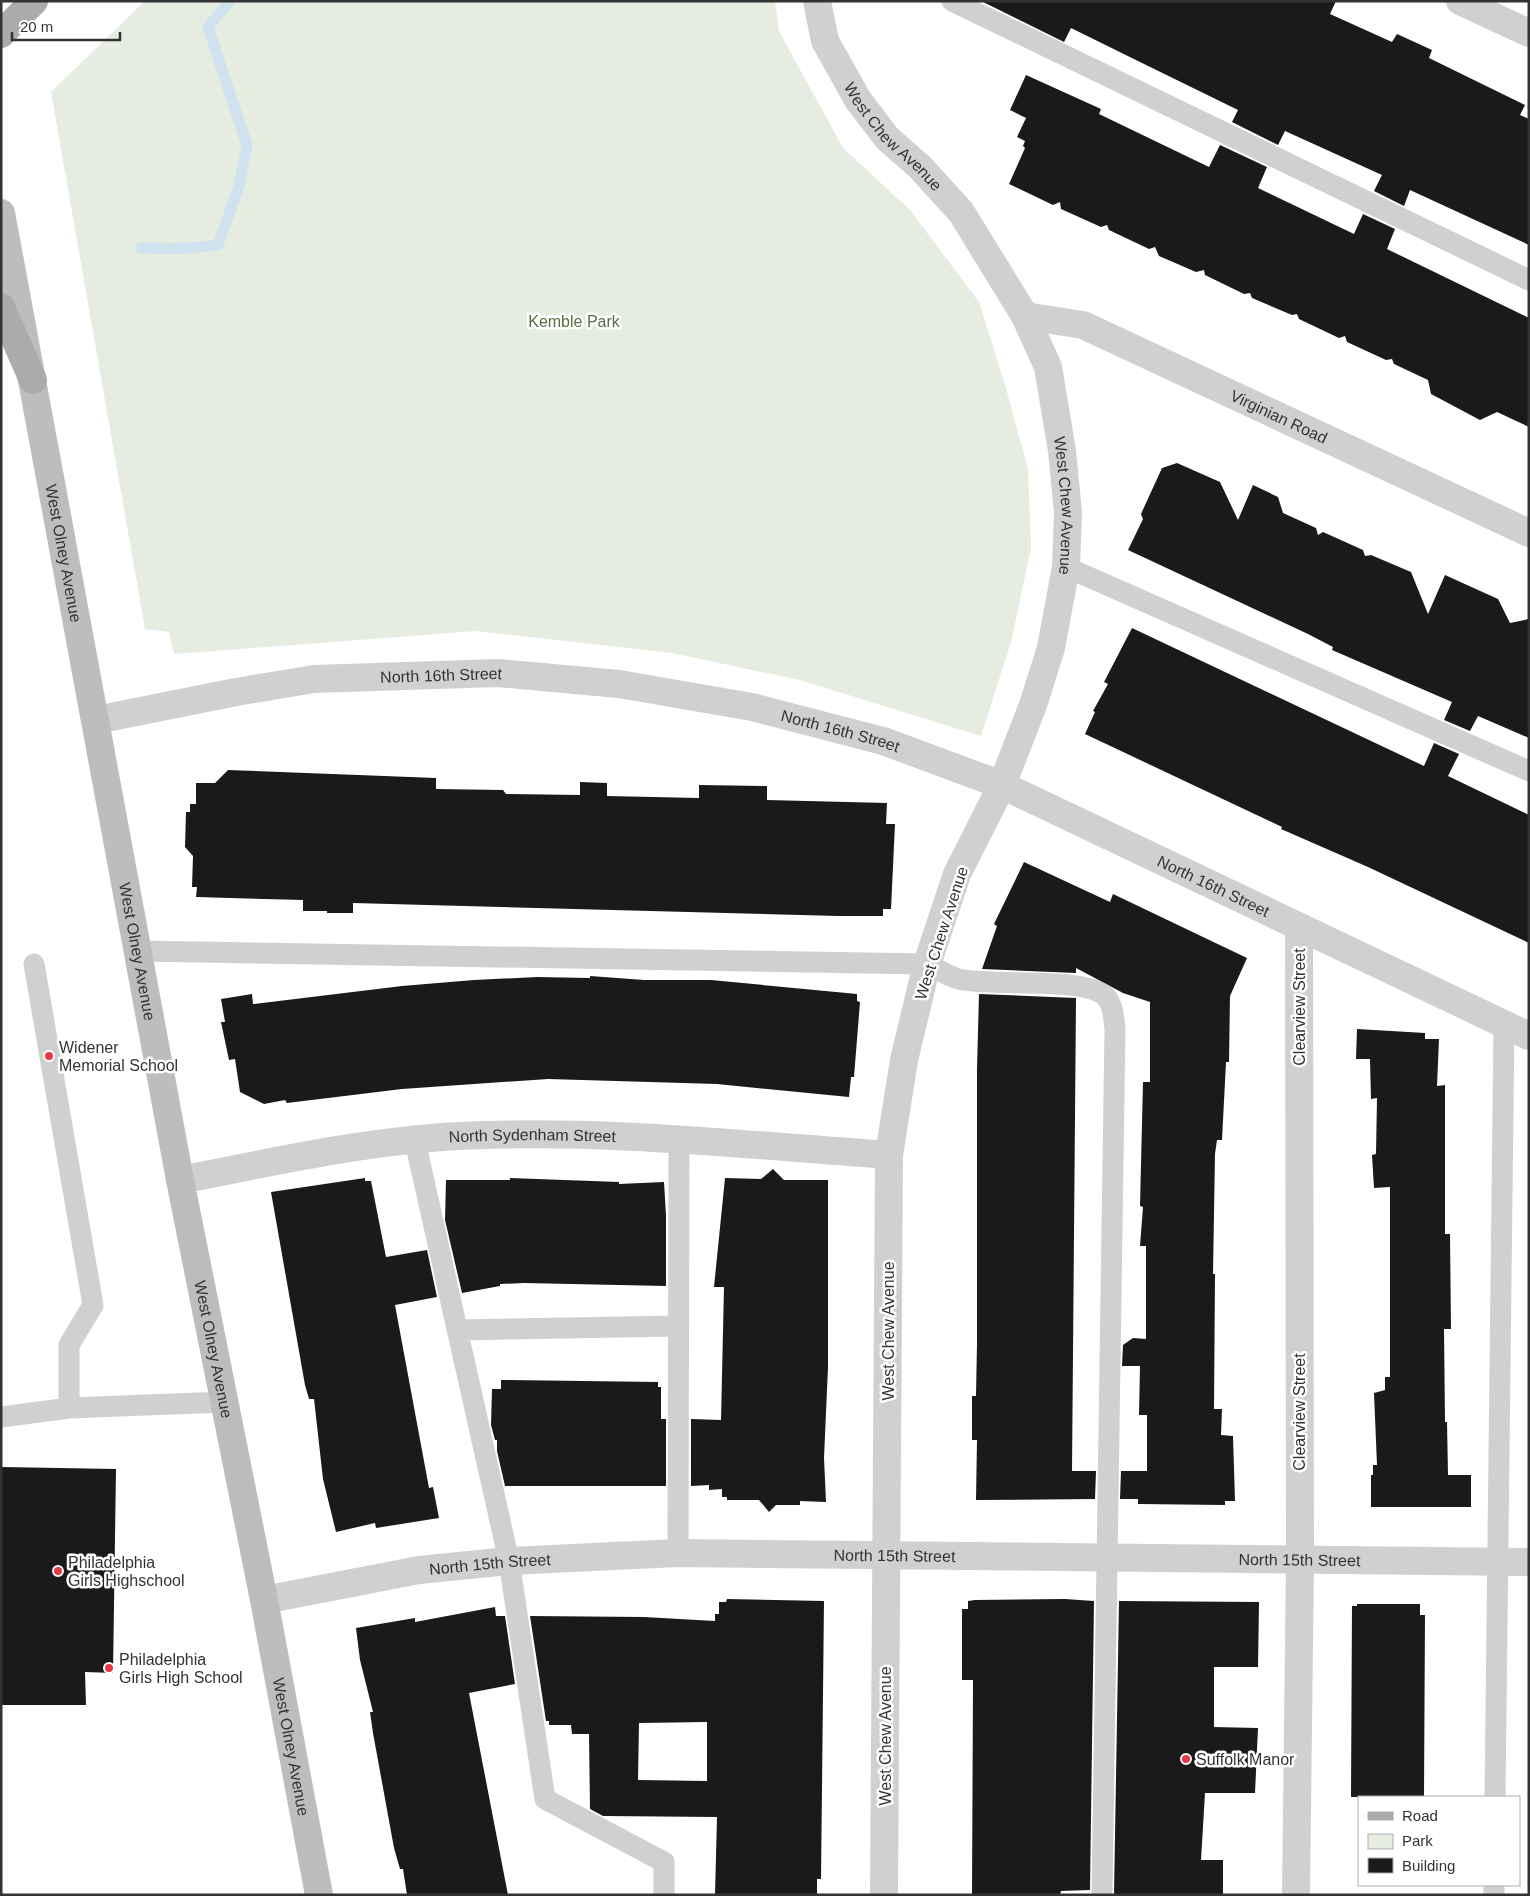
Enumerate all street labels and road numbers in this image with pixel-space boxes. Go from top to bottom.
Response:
street label: West Chew Avenue [841,80,945,194]
street label: Virginian Road [1228,387,1330,447]
street label: West Chew Avenue [1051,435,1077,576]
street label: West Olney Avenue [42,483,85,624]
street label: North 16th Street [380,665,503,686]
street label: North 16th Street [779,707,902,756]
street label: North 16th Street [1155,852,1273,920]
street label: West Chew Avenue [912,864,971,1002]
street label: West Olney Avenue [116,881,158,1022]
street label: Clearview Street [1291,948,1308,1066]
street label: North Sydenham Street [448,1126,617,1146]
street label: West Chew Avenue [880,1261,897,1401]
street label: West Olney Avenue [191,1279,235,1420]
street label: Clearview Street [1291,1353,1308,1471]
street label: North 15th Street [833,1547,956,1565]
street label: North 15th Street [428,1551,552,1578]
street label: North 15th Street [1238,1551,1361,1569]
street label: West Chew Avenue [877,1666,894,1806]
street label: West Olney Avenue [270,1676,312,1817]

